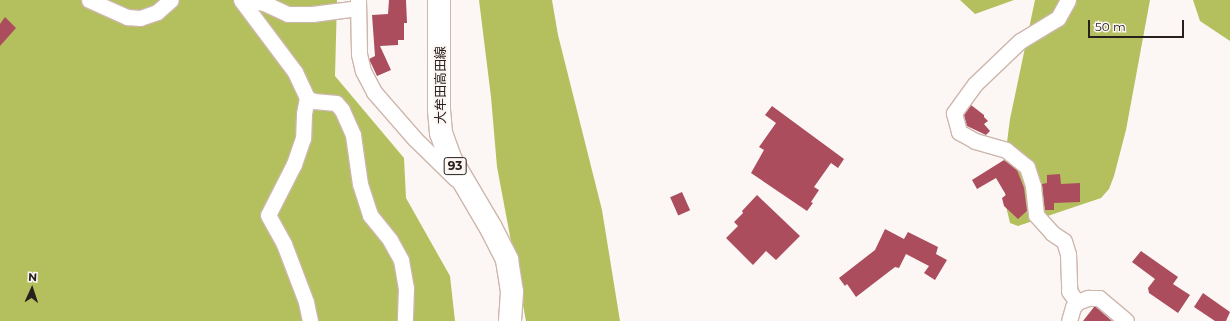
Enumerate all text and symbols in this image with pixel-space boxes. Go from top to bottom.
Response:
scale bar [1090,12,1186,38]
text: 50 m [1095,19,1126,34]
street label: 大牟田高田線 [432,46,448,124]
road number: 93 [443,156,467,176]
north arrow [12,269,52,309]
text: N [28,270,37,284]

